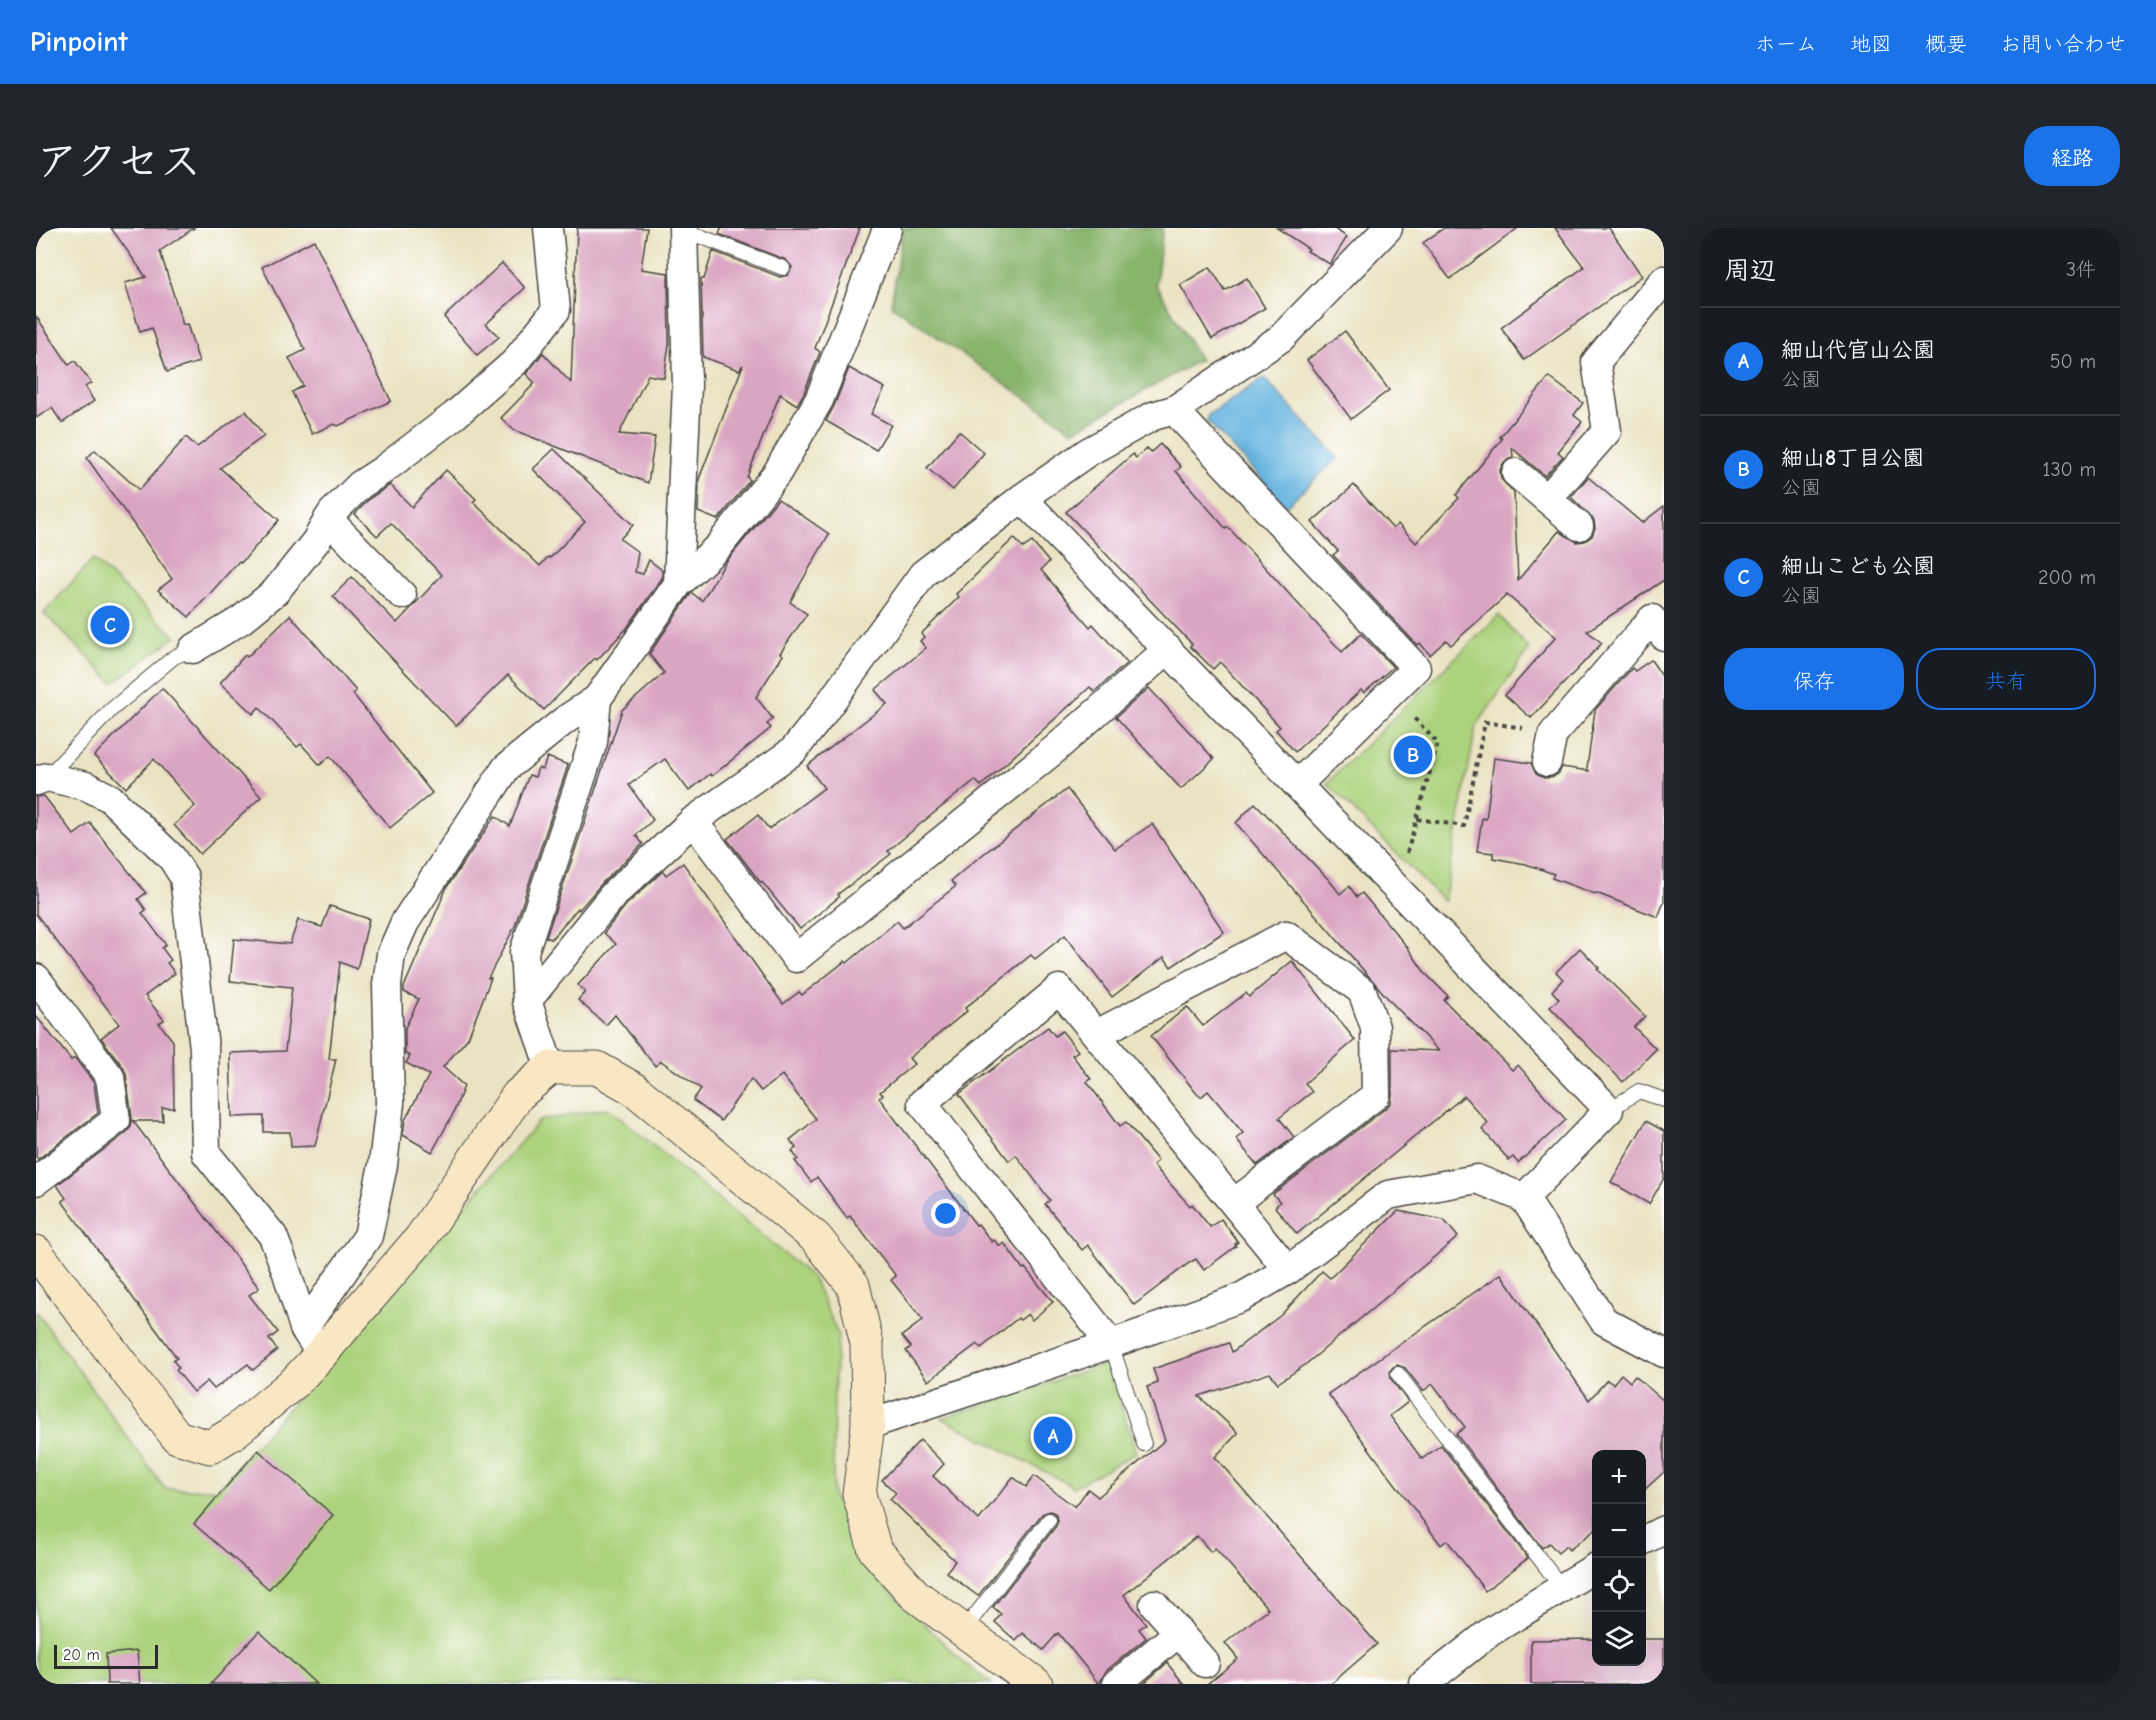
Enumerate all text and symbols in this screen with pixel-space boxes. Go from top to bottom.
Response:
text: Pinpoint [30,26,128,58]
text: ホーム [1755,32,1817,56]
text: 地図 [1850,32,1892,56]
text: 概要 [1925,32,1967,56]
text: お問い合わせ [2000,32,2126,56]
button: 経路 [2024,126,2120,186]
text: アクセス [36,137,201,186]
text: 周辺 [1724,256,1776,286]
text: 3件 [2066,258,2096,281]
text: 細山代官山公園 [1781,337,1935,363]
text: A [1738,350,1749,373]
text: 50 m [2050,350,2096,373]
text: 公園 [1781,368,1821,391]
text: 細山8丁目公園 [1781,445,1924,471]
text: B [1737,458,1750,481]
text: 130 m [2043,458,2096,481]
text: 公園 [1781,476,1821,499]
text: 細山こども公園 [1781,553,1935,579]
text: C [1737,566,1750,589]
text: 200 m [2038,566,2096,589]
text: 公園 [1781,584,1821,607]
pin: C [90,602,130,648]
button: 保存 [1724,648,1904,710]
button: 共有 [1916,648,2096,710]
pin: B [1394,732,1432,778]
your location [931,1199,960,1228]
pin: A [1034,1414,1072,1458]
map controls [1592,1450,1646,1666]
button: + [1592,1450,1646,1504]
button: − [1592,1504,1646,1558]
button: locate [1592,1558,1646,1612]
button: layers [1592,1612,1646,1666]
scale bar [54,1642,158,1670]
text: 20 m [63,1646,100,1664]

